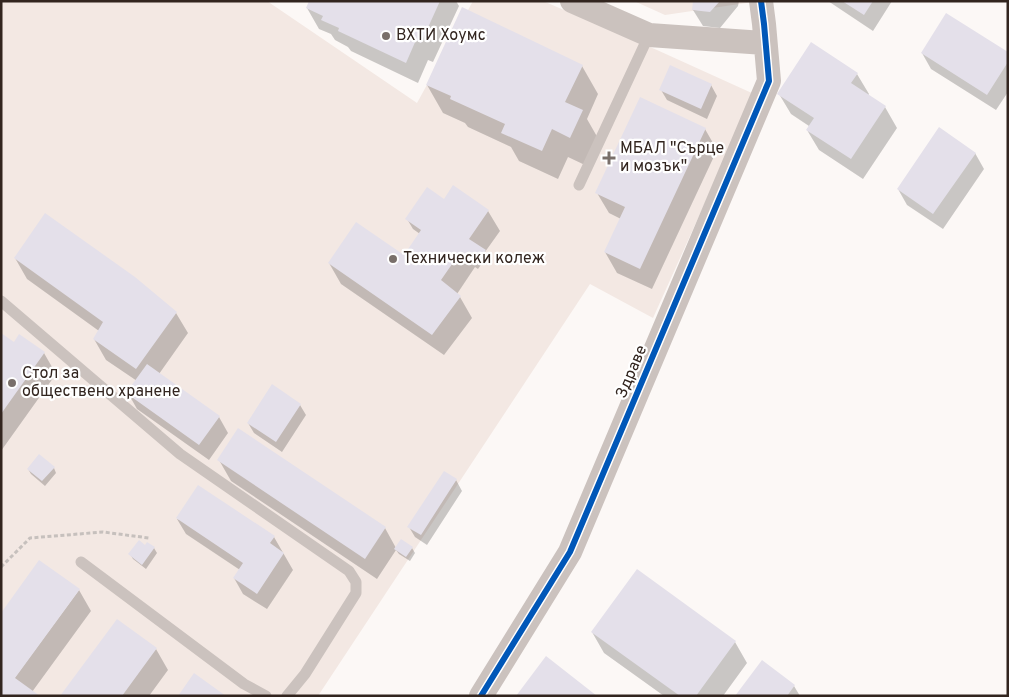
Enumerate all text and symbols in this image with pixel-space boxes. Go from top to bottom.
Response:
place label: ВХТИ Хоумс [396,26,486,46]
marker: ВХТИ Хоумс [380,30,392,42]
place label: МБАЛ "Сърце и мозък" [620,139,724,177]
marker: МБАЛ "Сърце и мозък" [602,151,616,165]
place label: Технически колеж [403,249,545,269]
marker: Технически колеж [387,253,399,265]
street label: Здраве [612,342,652,402]
place label: Стол за обществено хранене [22,364,180,402]
marker: Стол за обществено хранене [6,377,18,389]

